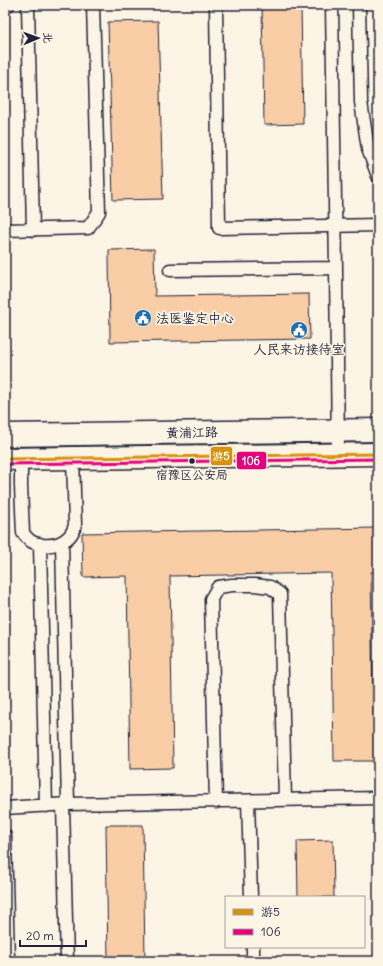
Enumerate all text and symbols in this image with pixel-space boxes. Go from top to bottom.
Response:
north arrow [18,18,58,58]
text: 北 [41,32,55,43]
public building icon: 法医鉴定中心 [133,308,153,328]
place label: 法医鉴定中心 [156,310,234,327]
public building icon: 人民来访接待室 [289,320,309,340]
place label: 人民来访接待室 [253,341,345,358]
street label: 黄浦江路 [166,424,218,441]
line badge: 游5 [210,446,233,466]
text: 游5 [212,449,230,463]
line badge: 106 [236,451,267,470]
text: 106 [242,454,260,468]
marker: 宿豫区公安局 [187,456,197,466]
place label: 宿豫区公安局 [156,467,228,482]
legend [225,896,365,948]
text: 游5 [261,904,280,919]
scale bar [20,922,86,948]
text: 106 [261,924,281,939]
text: 20 m [26,928,54,943]

